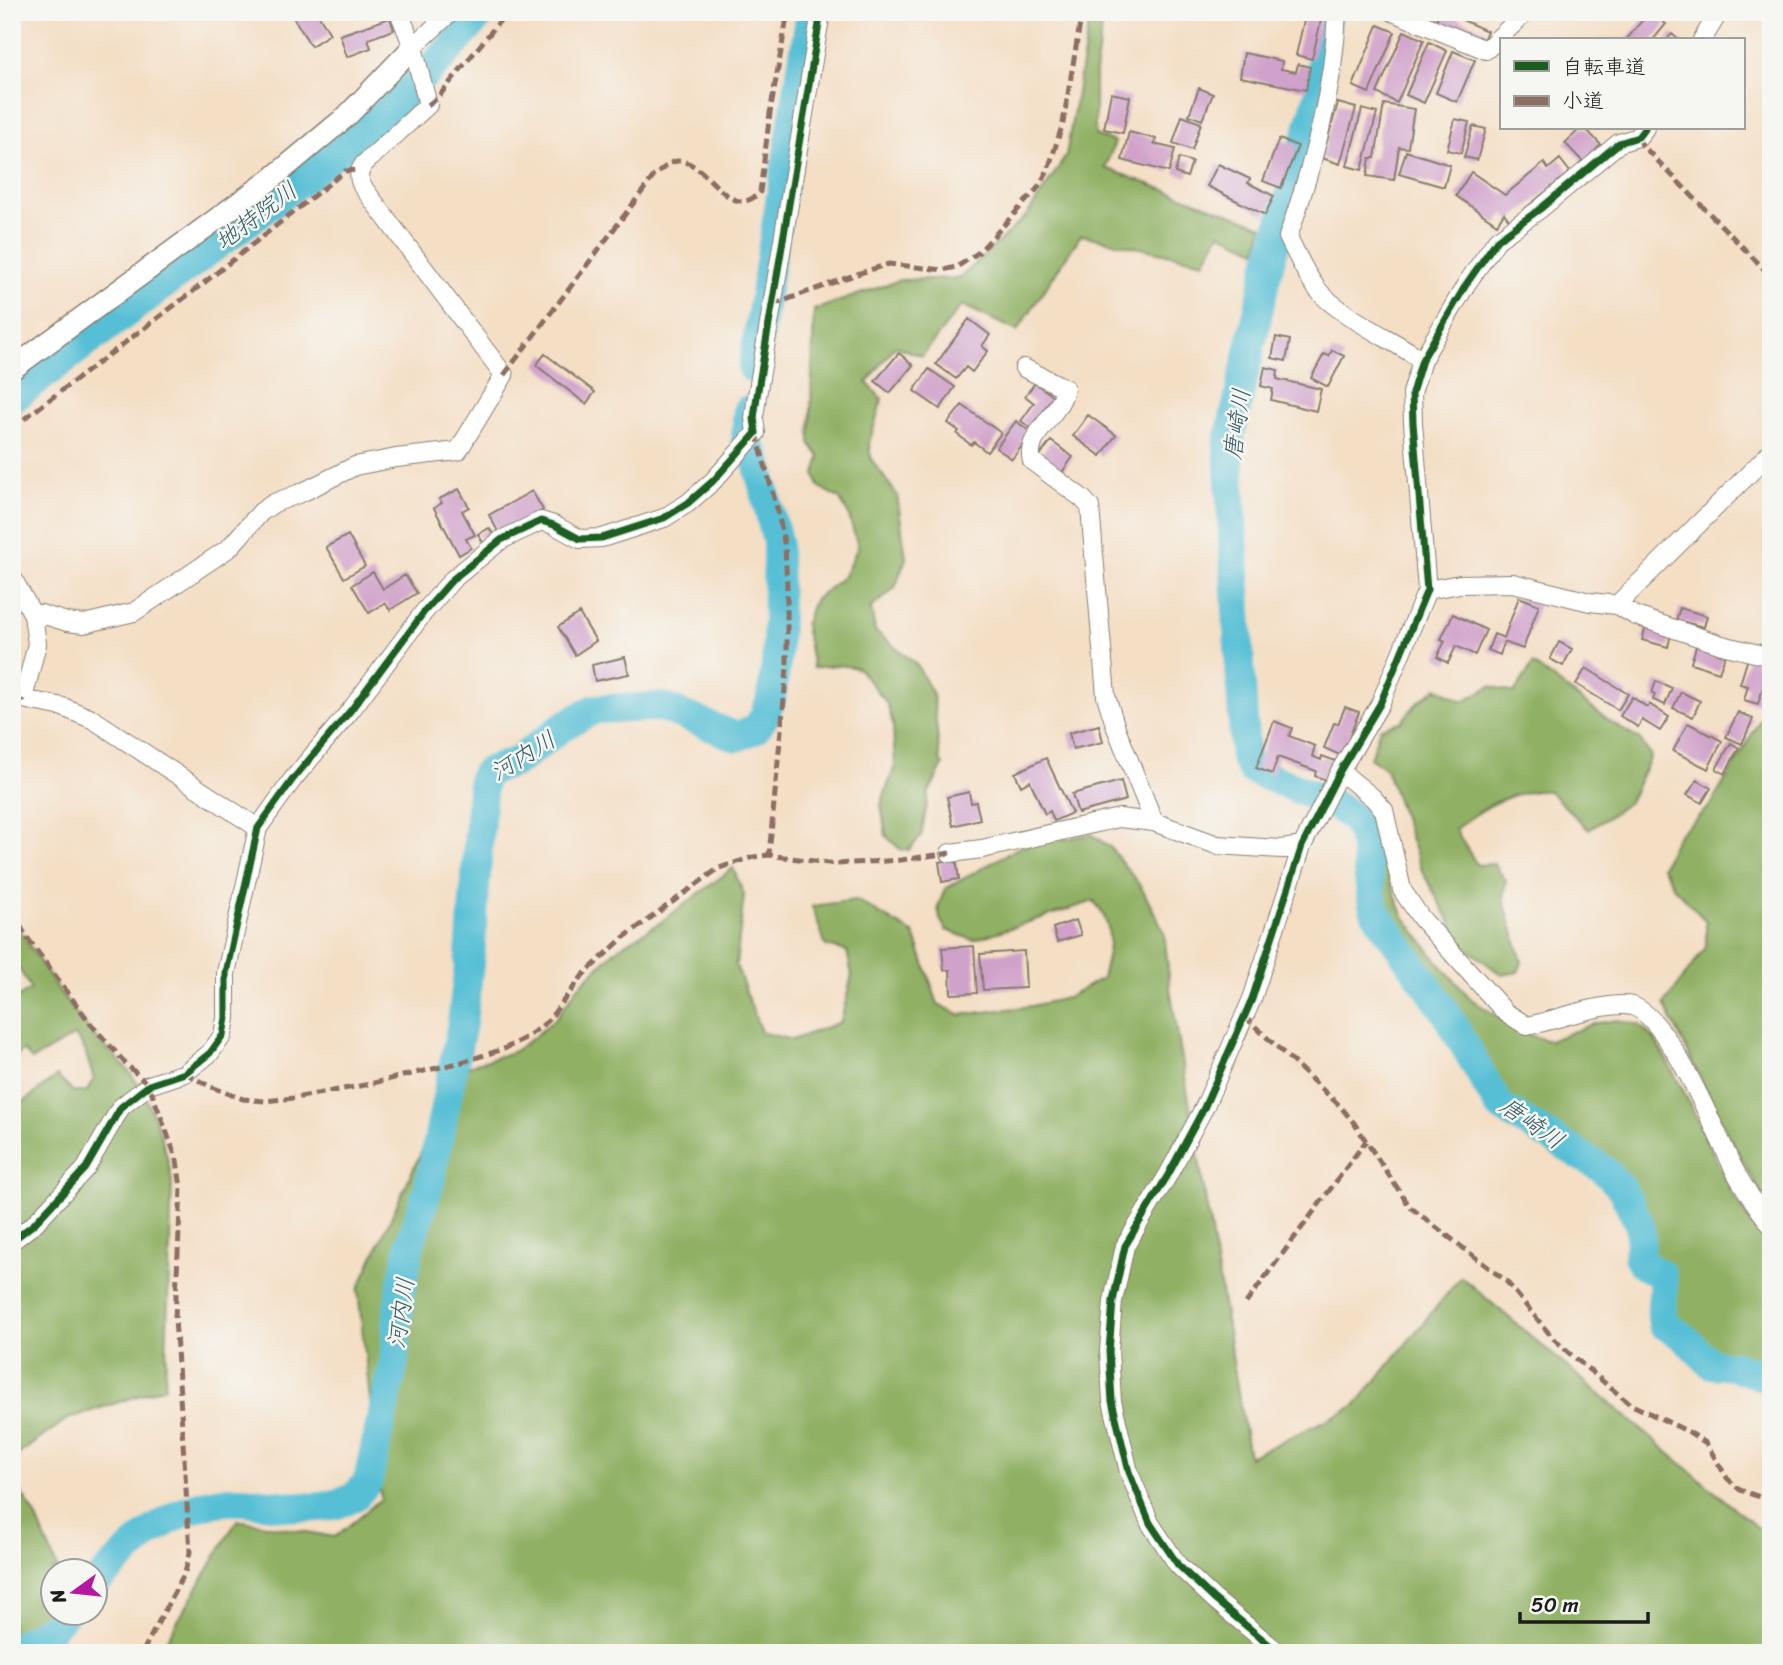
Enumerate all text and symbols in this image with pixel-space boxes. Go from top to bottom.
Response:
legend [1500,38,1744,130]
text: 自転車道 [1562,48,1646,86]
text: 小道 [1562,82,1604,120]
water label: 地持院川 [205,170,307,262]
water label: 唐崎川 [1211,385,1263,463]
water label: 河内川 [481,719,565,793]
water label: 唐崎川 [1490,1085,1574,1161]
water label: 河内川 [375,1274,427,1352]
north arrow [38,1556,108,1626]
scale bar [1520,1581,1648,1625]
text: N [40,1585,76,1608]
text: 50 m [1531,1586,1579,1624]

